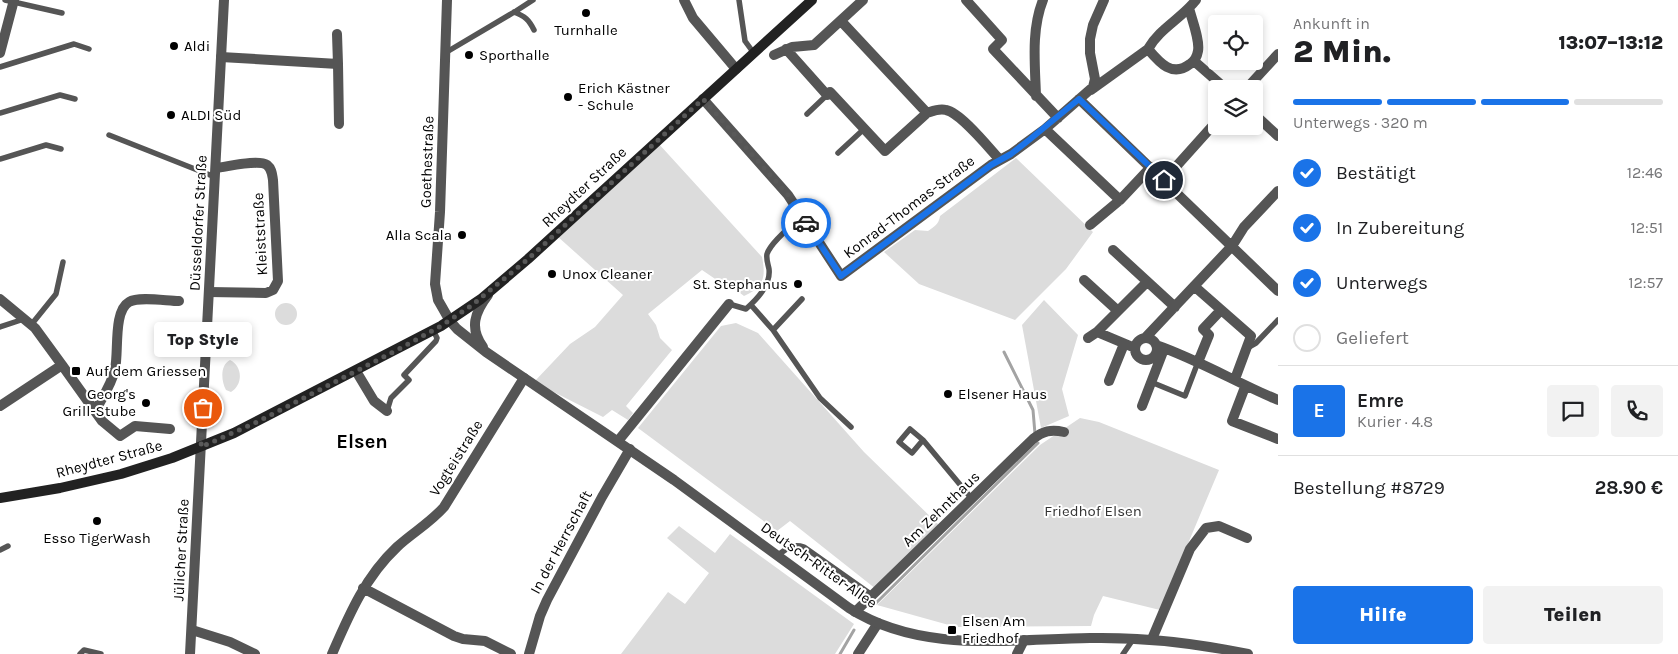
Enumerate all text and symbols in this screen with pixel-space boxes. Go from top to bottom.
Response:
marker: Turnhalle [580,7,592,19]
text: Ankunft in [1293,14,1370,33]
map controls [1208,15,1263,135]
button: locate [1208,15,1263,70]
place label: Turnhalle [554,21,618,39]
text: 13:07–13:12 [1559,32,1663,54]
text: 2 Min. [1293,33,1391,70]
place label: Aldi [184,37,210,55]
marker: Aldi [168,40,180,52]
place label: Sporthalle [479,46,550,64]
marker: Sporthalle [463,49,475,61]
place label: Erich Kästner - Schule [578,79,670,114]
button: layers [1208,80,1263,135]
marker: Erich Kästner - Schule [562,91,574,103]
place label: ALDI Süd [181,106,241,124]
marker: ALDI Süd [165,109,177,121]
text: Unterwegs · 320 m [1293,113,1428,132]
street label: Goethestraße [416,116,438,208]
street label: Rheydter Straße [538,143,630,231]
street label: Konrad-Thomas-Straße [840,152,978,262]
street label: Düsseldorfer Straße [185,154,211,292]
pin [1143,159,1185,201]
icon: check [1293,159,1321,187]
text: Bestätigt [1336,162,1416,184]
text: 12:46 [1627,163,1663,182]
icon: home [1150,166,1178,194]
street label: Kleiststraße [249,192,271,276]
courier [781,198,831,248]
icon: car [792,209,820,237]
icon: check [1293,214,1321,242]
text: In Zubereitung [1336,217,1464,239]
text: 12:51 [1630,218,1663,237]
place label: Alla Scala [386,226,452,244]
marker: Alla Scala [456,229,468,241]
place label: Unox Cleaner [562,265,652,283]
marker: Unox Cleaner [546,268,558,280]
icon: check [1293,269,1321,297]
text: Unterwegs [1336,272,1428,294]
text: 12:57 [1628,273,1663,292]
place label: St. Stephanus [693,275,788,293]
marker: St. Stephanus [792,278,804,290]
callout: Top Style [154,323,252,358]
text: Geliefert [1336,327,1409,349]
text: Top Style [167,330,239,349]
place label: Auf dem Griessen [86,362,206,380]
marker: Auf dem Griessen [70,365,82,377]
place label: Georg's Grill-Stube [62,385,136,420]
place label: Elsener Haus [958,385,1047,403]
button: chat [1547,385,1599,437]
button: phone [1611,385,1663,437]
pin [182,387,224,429]
marker: Elsener Haus [942,388,954,400]
text: Emre [1357,390,1404,412]
icon: bag [189,394,217,422]
marker: Georg's Grill-Stube [140,397,152,409]
text: E [1313,400,1325,422]
text: Kurier · 4.8 [1357,412,1433,431]
street label: Vogteistraße [425,417,487,499]
district label: Elsen [336,430,388,453]
street label: Rheydter Straße [54,436,164,482]
street label: Am Zehnthaus [898,468,984,550]
text: Bestellung #8729 [1293,477,1445,499]
text: 28.90 € [1595,477,1663,499]
street label: In der Herrschaft [526,487,596,597]
street label: Jülicher Straße [169,498,193,602]
park label: Friedhof Elsen [1044,502,1142,520]
marker: Esso TigerWash [91,515,103,527]
street label: Deutsch-Ritter-Allee [757,518,881,612]
place label: Esso TigerWash [43,529,151,547]
button: Hilfe [1293,586,1473,644]
button: Teilen [1483,586,1663,644]
place label: Elsen Am Friedhof [962,612,1025,647]
marker: Elsen Am Friedhof [946,624,958,636]

